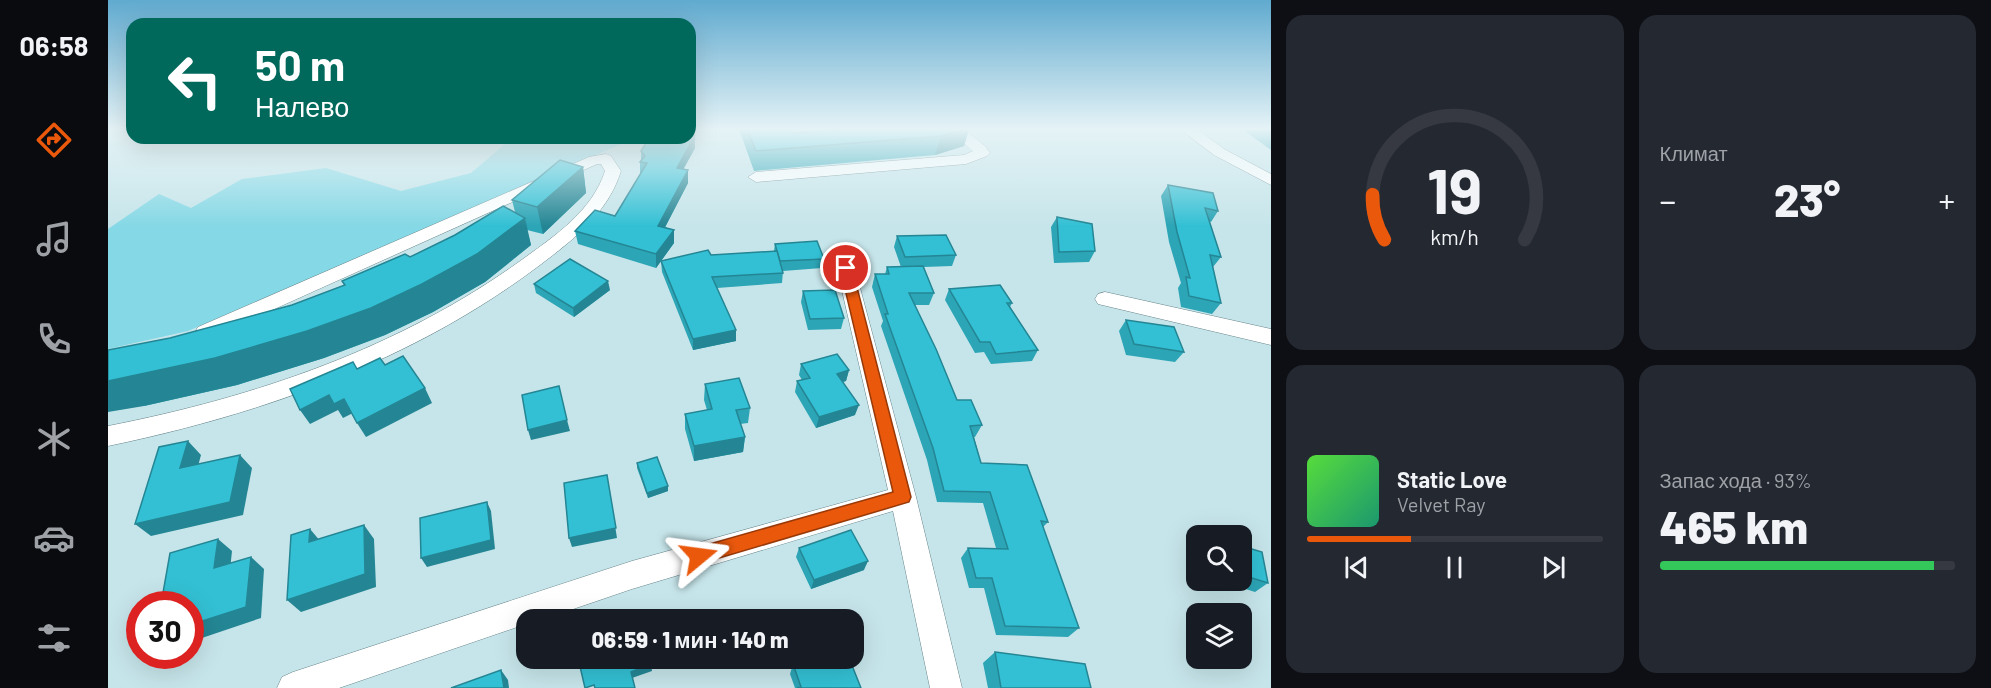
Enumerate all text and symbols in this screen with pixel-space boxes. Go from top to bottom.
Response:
text: 06:58 [20,29,88,61]
text: 50 m [255,39,345,89]
icon: left [156,42,234,120]
text: Налево [255,90,349,122]
icon: directions [33,119,75,161]
text: Климат [1660,141,1728,165]
text: 19 [1427,152,1482,226]
text: 23° [1774,172,1840,226]
text: − [1660,180,1676,220]
text: + [1938,180,1955,220]
icon: music [33,218,75,260]
text: km/h [1430,224,1479,249]
pin [820,242,871,293]
icon: arrive [829,251,862,284]
icon: phone [33,318,75,360]
icon: climate [33,418,75,460]
text: Static Love [1397,466,1507,492]
text: Запас хода · 93% [1660,468,1812,492]
text: Velvet Ray [1397,492,1486,516]
text: 465 km [1660,499,1808,553]
icon: car [33,517,75,559]
position arrow [667,524,731,588]
map controls [1186,525,1252,669]
button: search [1186,525,1252,591]
icon: previous [1340,551,1373,584]
icon: pause [1438,551,1471,584]
icon: next [1537,551,1570,584]
speed limit sign: 30 [126,591,204,669]
button: layers [1186,603,1252,669]
icon: filters [33,617,75,659]
text: 06:59 · 1 мин · 140 m [591,626,789,652]

